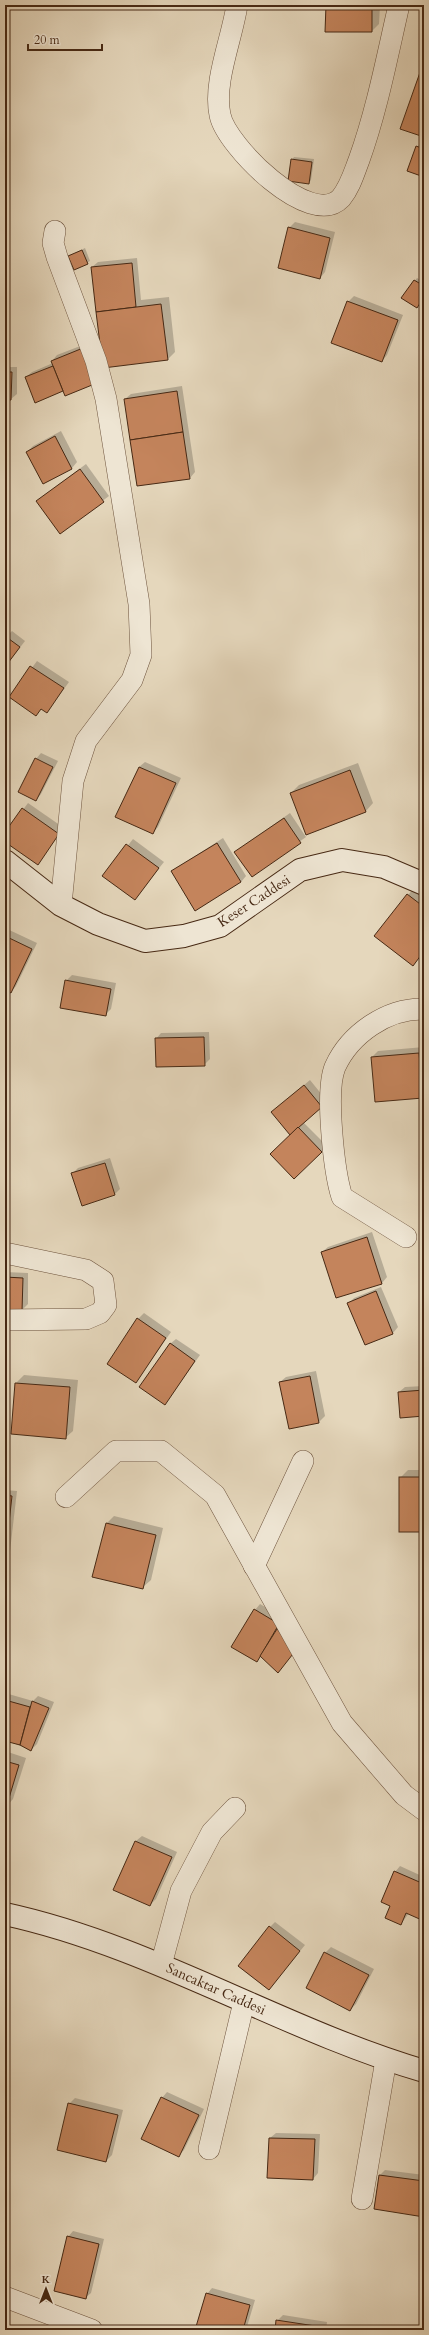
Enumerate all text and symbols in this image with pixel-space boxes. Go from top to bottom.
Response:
scale bar [28,26,102,52]
text: 20 m [34,32,61,48]
street label: Keser Caddesi [214,870,294,932]
street label: Sancaktar Caddesi [163,1959,269,2019]
north arrow [26,2269,66,2309]
text: K [42,2272,51,2287]

